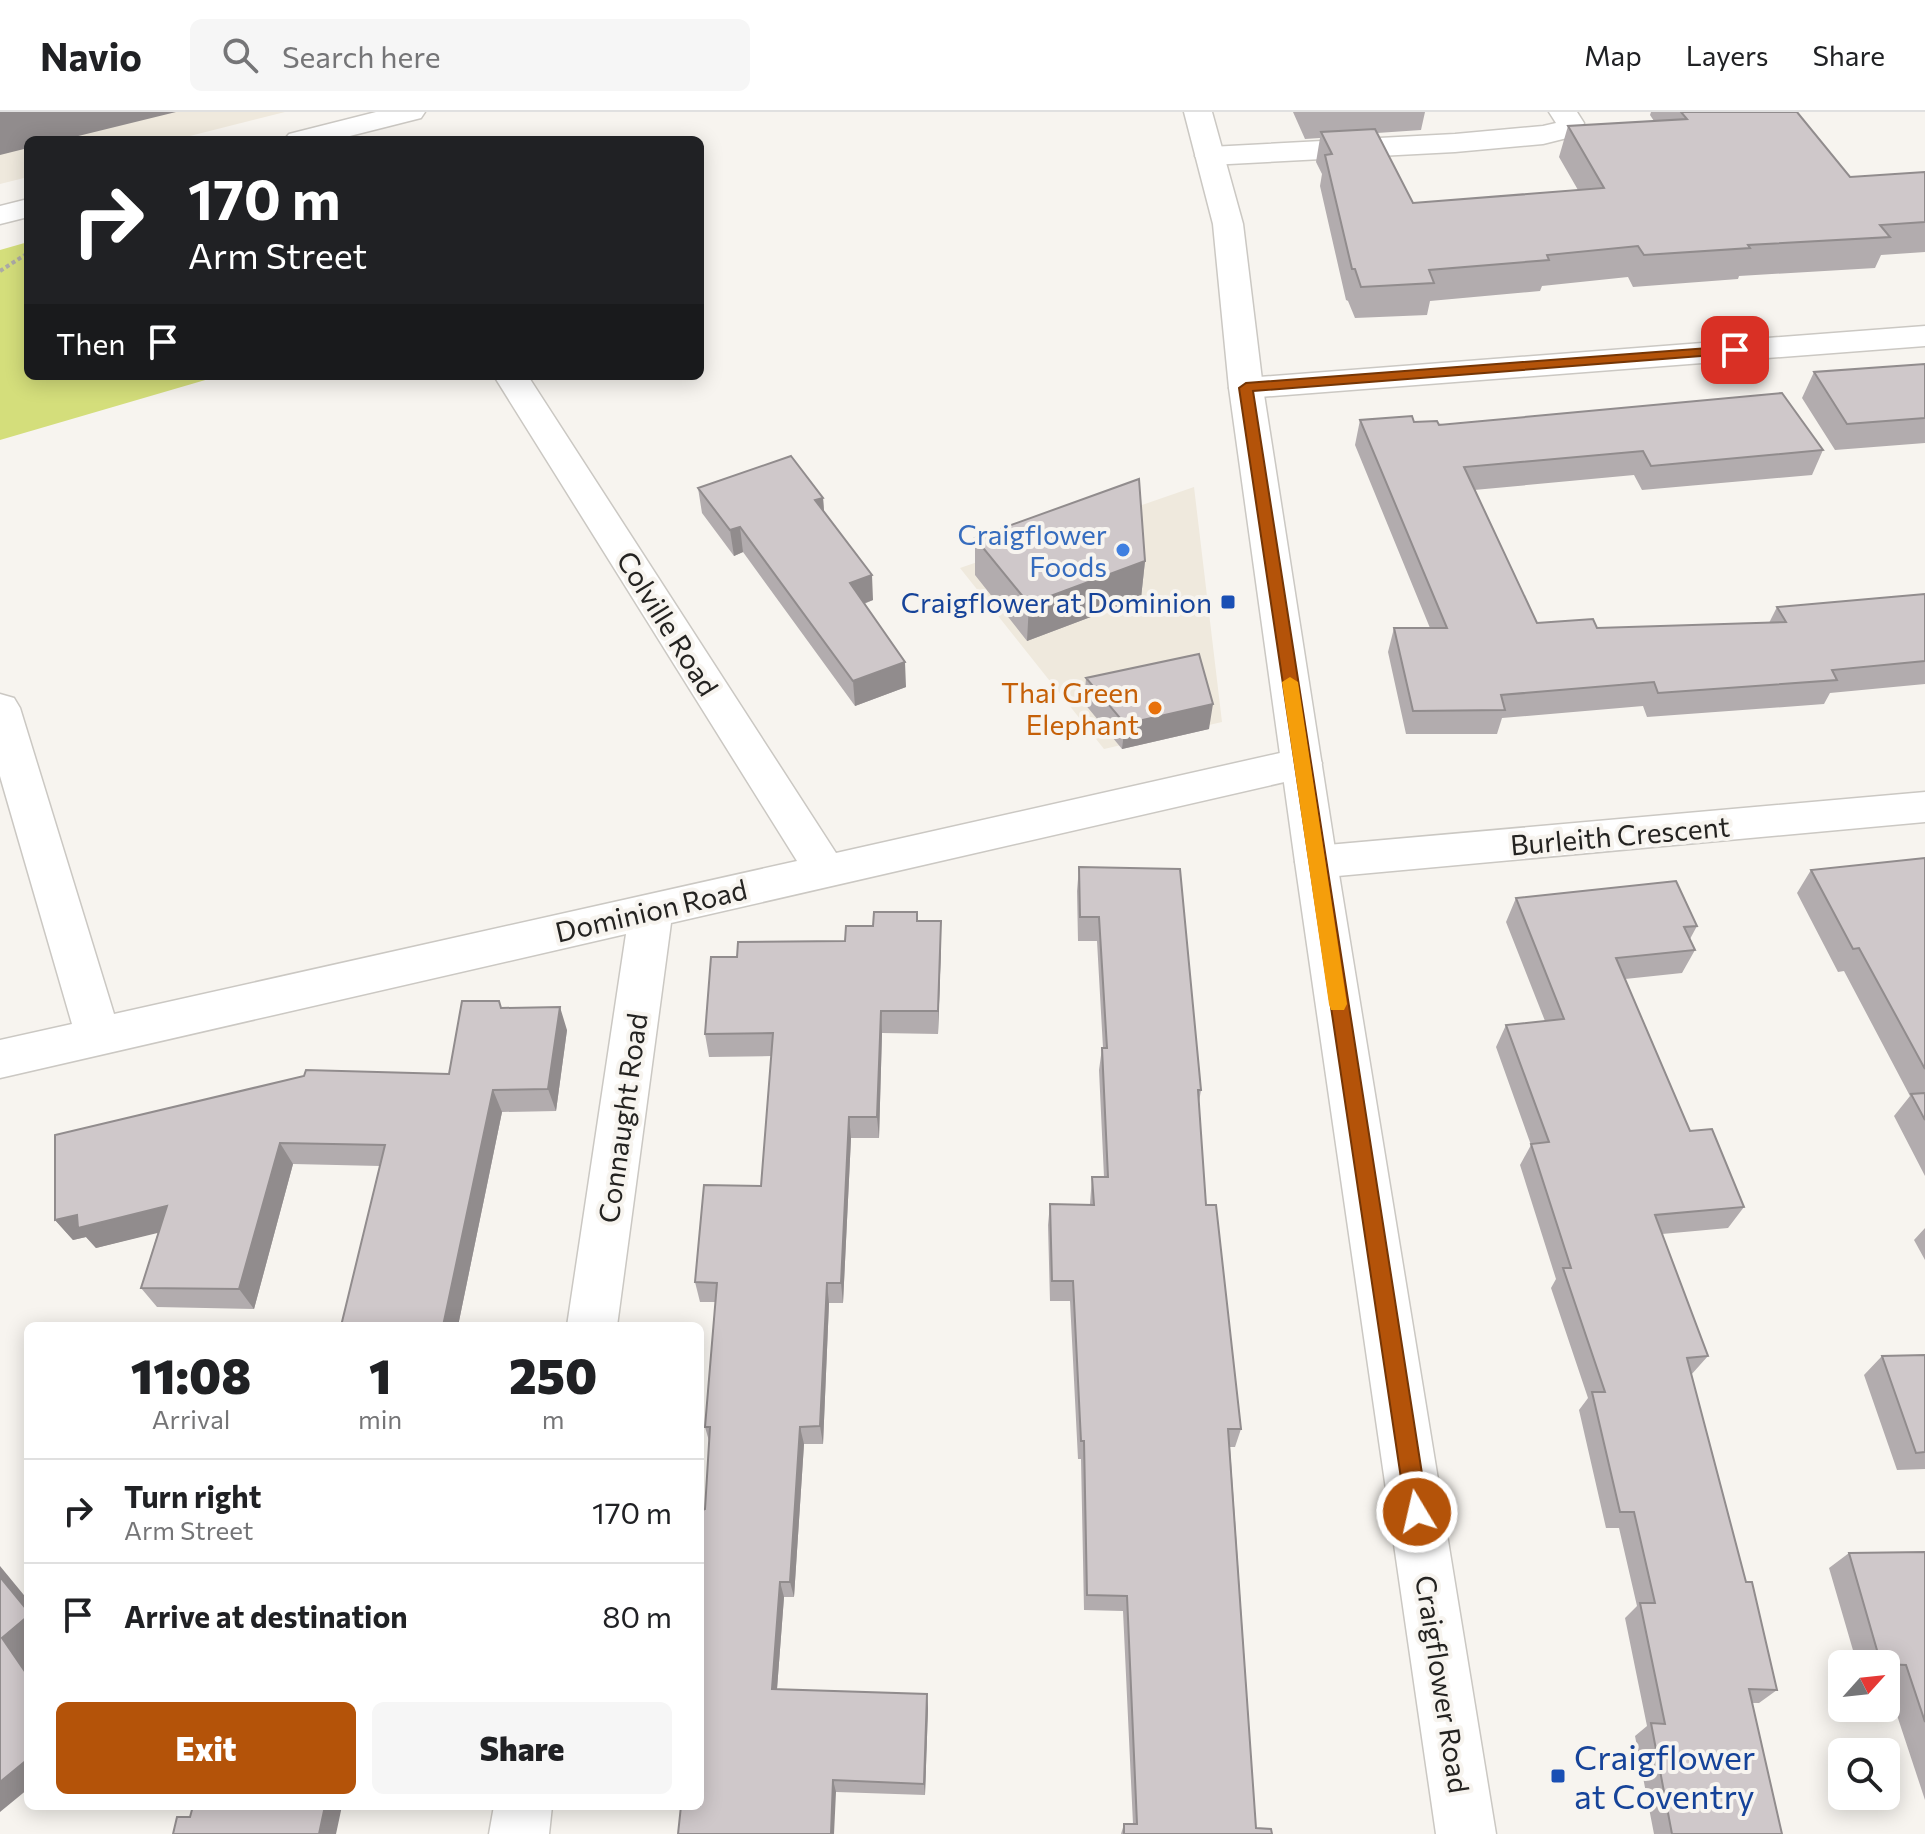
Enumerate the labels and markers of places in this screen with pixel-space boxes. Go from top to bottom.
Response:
pin [1701,316,1769,384]
place label: Craigflower Foods [958,517,1107,583]
marker: Craigflower Foods [1114,541,1132,559]
place label: Craigflower at Dominion [901,585,1212,619]
marker: Craigflower at Dominion [1219,593,1237,611]
place label: Thai Green Elephant [1001,675,1139,741]
marker: Thai Green Elephant [1146,699,1164,717]
place label: Craigflower at Coventry [1574,1735,1755,1816]
marker: Craigflower at Coventry [1549,1767,1567,1785]

